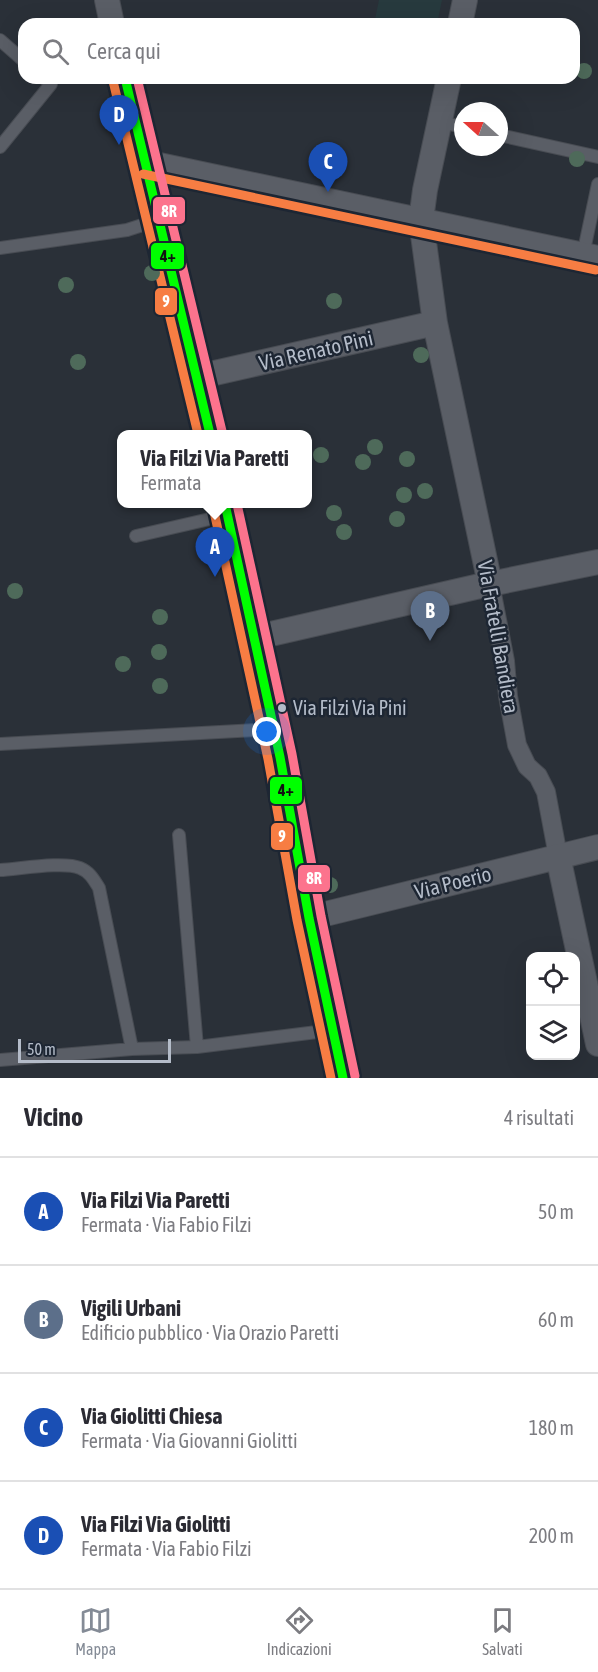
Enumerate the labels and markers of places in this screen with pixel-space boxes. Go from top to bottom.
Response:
pin: D [100,96,138,145]
pin: C [308,142,348,192]
pin: A [196,528,234,577]
pin: B [410,592,450,641]
place label: Via Filzi Via Pini [293,696,407,719]
marker: Via Filzi Via Pini [276,702,288,714]

